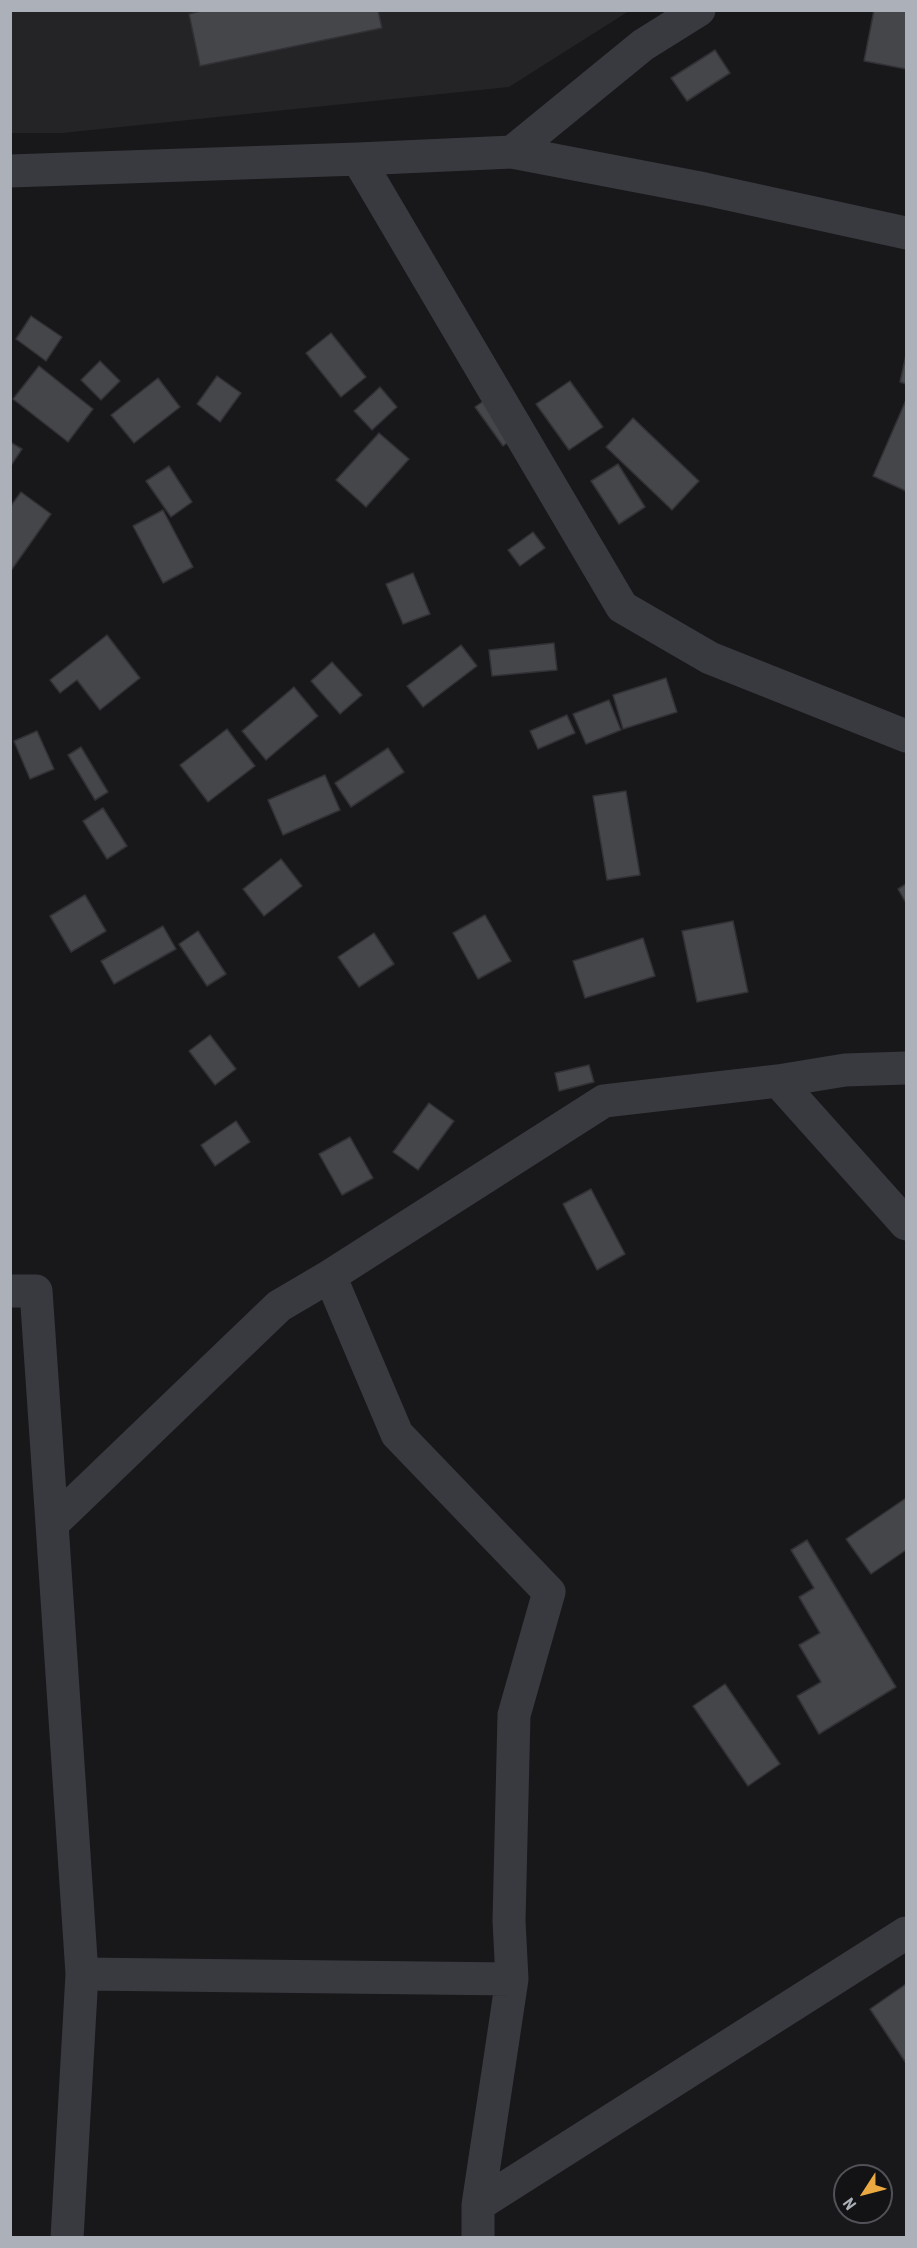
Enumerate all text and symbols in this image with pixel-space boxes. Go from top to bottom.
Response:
north arrow [833,2164,893,2224]
text: N [839,2194,860,2213]

